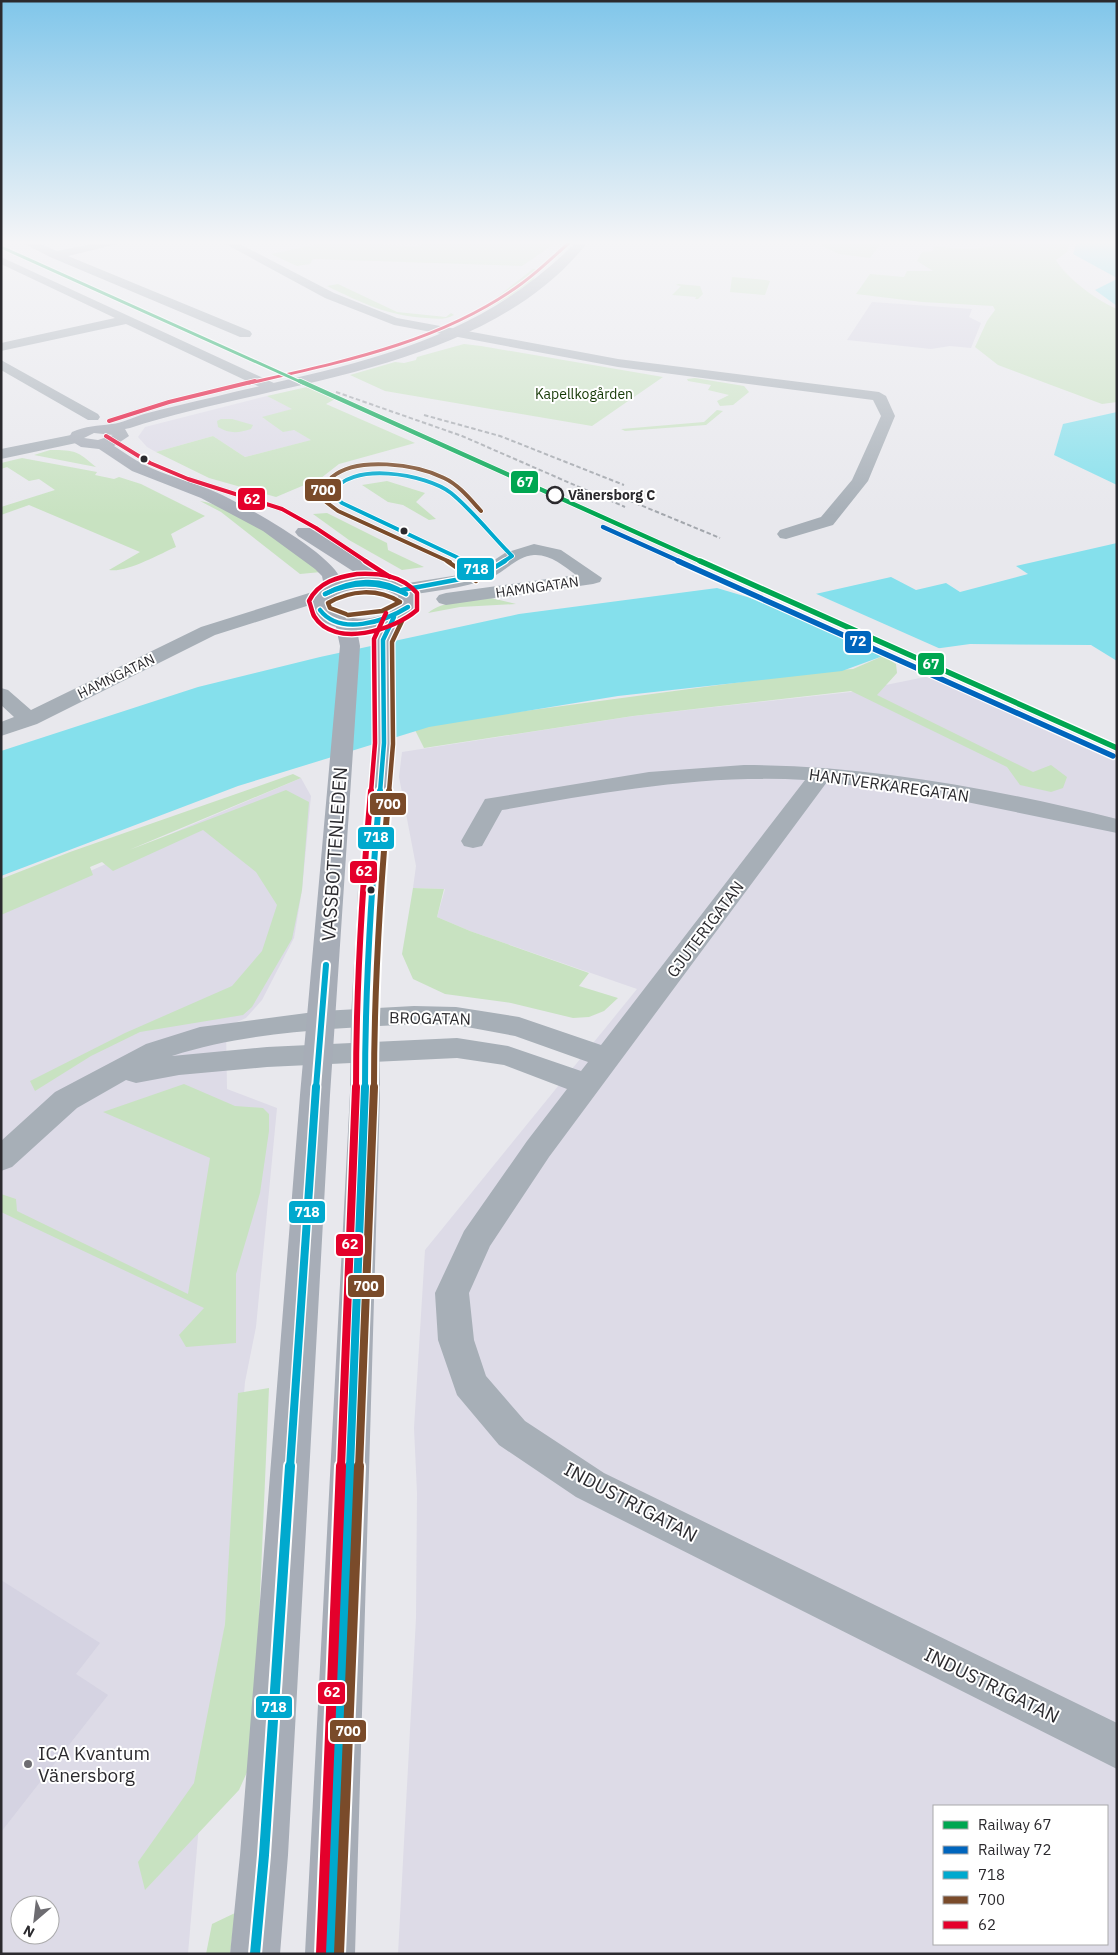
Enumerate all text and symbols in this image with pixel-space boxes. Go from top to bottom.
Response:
park label: Kapellkogården [535,385,633,403]
unlabelled marker [139,454,149,464]
line badge: 67 [510,470,539,494]
text: 67 [517,473,533,491]
line badge: 700 [304,478,342,502]
text: 700 [310,481,336,499]
marker: Vänersborg C [546,486,564,504]
place label: Vänersborg C [568,486,655,504]
line badge: 62 [237,487,266,511]
text: 62 [244,490,260,508]
unlabelled marker [399,526,409,536]
line badge: 718 [456,557,495,581]
text: 718 [463,560,489,578]
street label: HAMNGATAN [494,572,580,602]
line badge: 72 [844,630,872,654]
text: 72 [850,632,866,650]
street label: HAMNGATAN [74,650,158,702]
line badge: 67 [917,652,945,676]
text: 67 [923,655,939,673]
street label: HANTVERKAREGATAN [808,764,970,806]
street label: VASSBOTTENLEDEN [316,766,352,942]
line badge: 700 [369,792,407,816]
text: 700 [375,795,401,813]
line badge: 718 [357,826,395,850]
text: 718 [363,828,389,846]
line badge: 62 [349,860,378,884]
text: 62 [356,862,372,880]
street label: GJUTERIGATAN [662,877,748,981]
unlabelled marker [366,885,376,895]
street label: BROGATAN [389,1007,471,1029]
line badge: 718 [288,1200,326,1224]
text: 718 [294,1203,320,1221]
line badge: 62 [335,1233,364,1257]
text: 62 [342,1235,358,1253]
line badge: 700 [347,1274,385,1298]
text: 700 [353,1277,379,1295]
street label: INDUSTRIGATAN [560,1457,702,1547]
street label: INDUSTRIGATAN [920,1642,1064,1728]
line badge: 62 [317,1681,346,1705]
text: 62 [324,1683,340,1701]
line badge: 718 [255,1695,293,1719]
text: 718 [261,1698,287,1716]
line badge: 700 [329,1719,367,1743]
text: 700 [335,1722,361,1740]
place label: ICA Kvantum Vänersborg [38,1741,150,1787]
marker: ICA Kvantum Vänersborg [22,1758,34,1770]
legend [933,1805,1108,1945]
text: Railway 67 [978,1815,1052,1834]
text: Railway 72 [978,1840,1052,1859]
text: 718 [978,1865,1005,1884]
text: 700 [978,1890,1005,1909]
north arrow [10,1895,60,1945]
text: 62 [978,1915,996,1934]
text: N [20,1921,38,1942]

